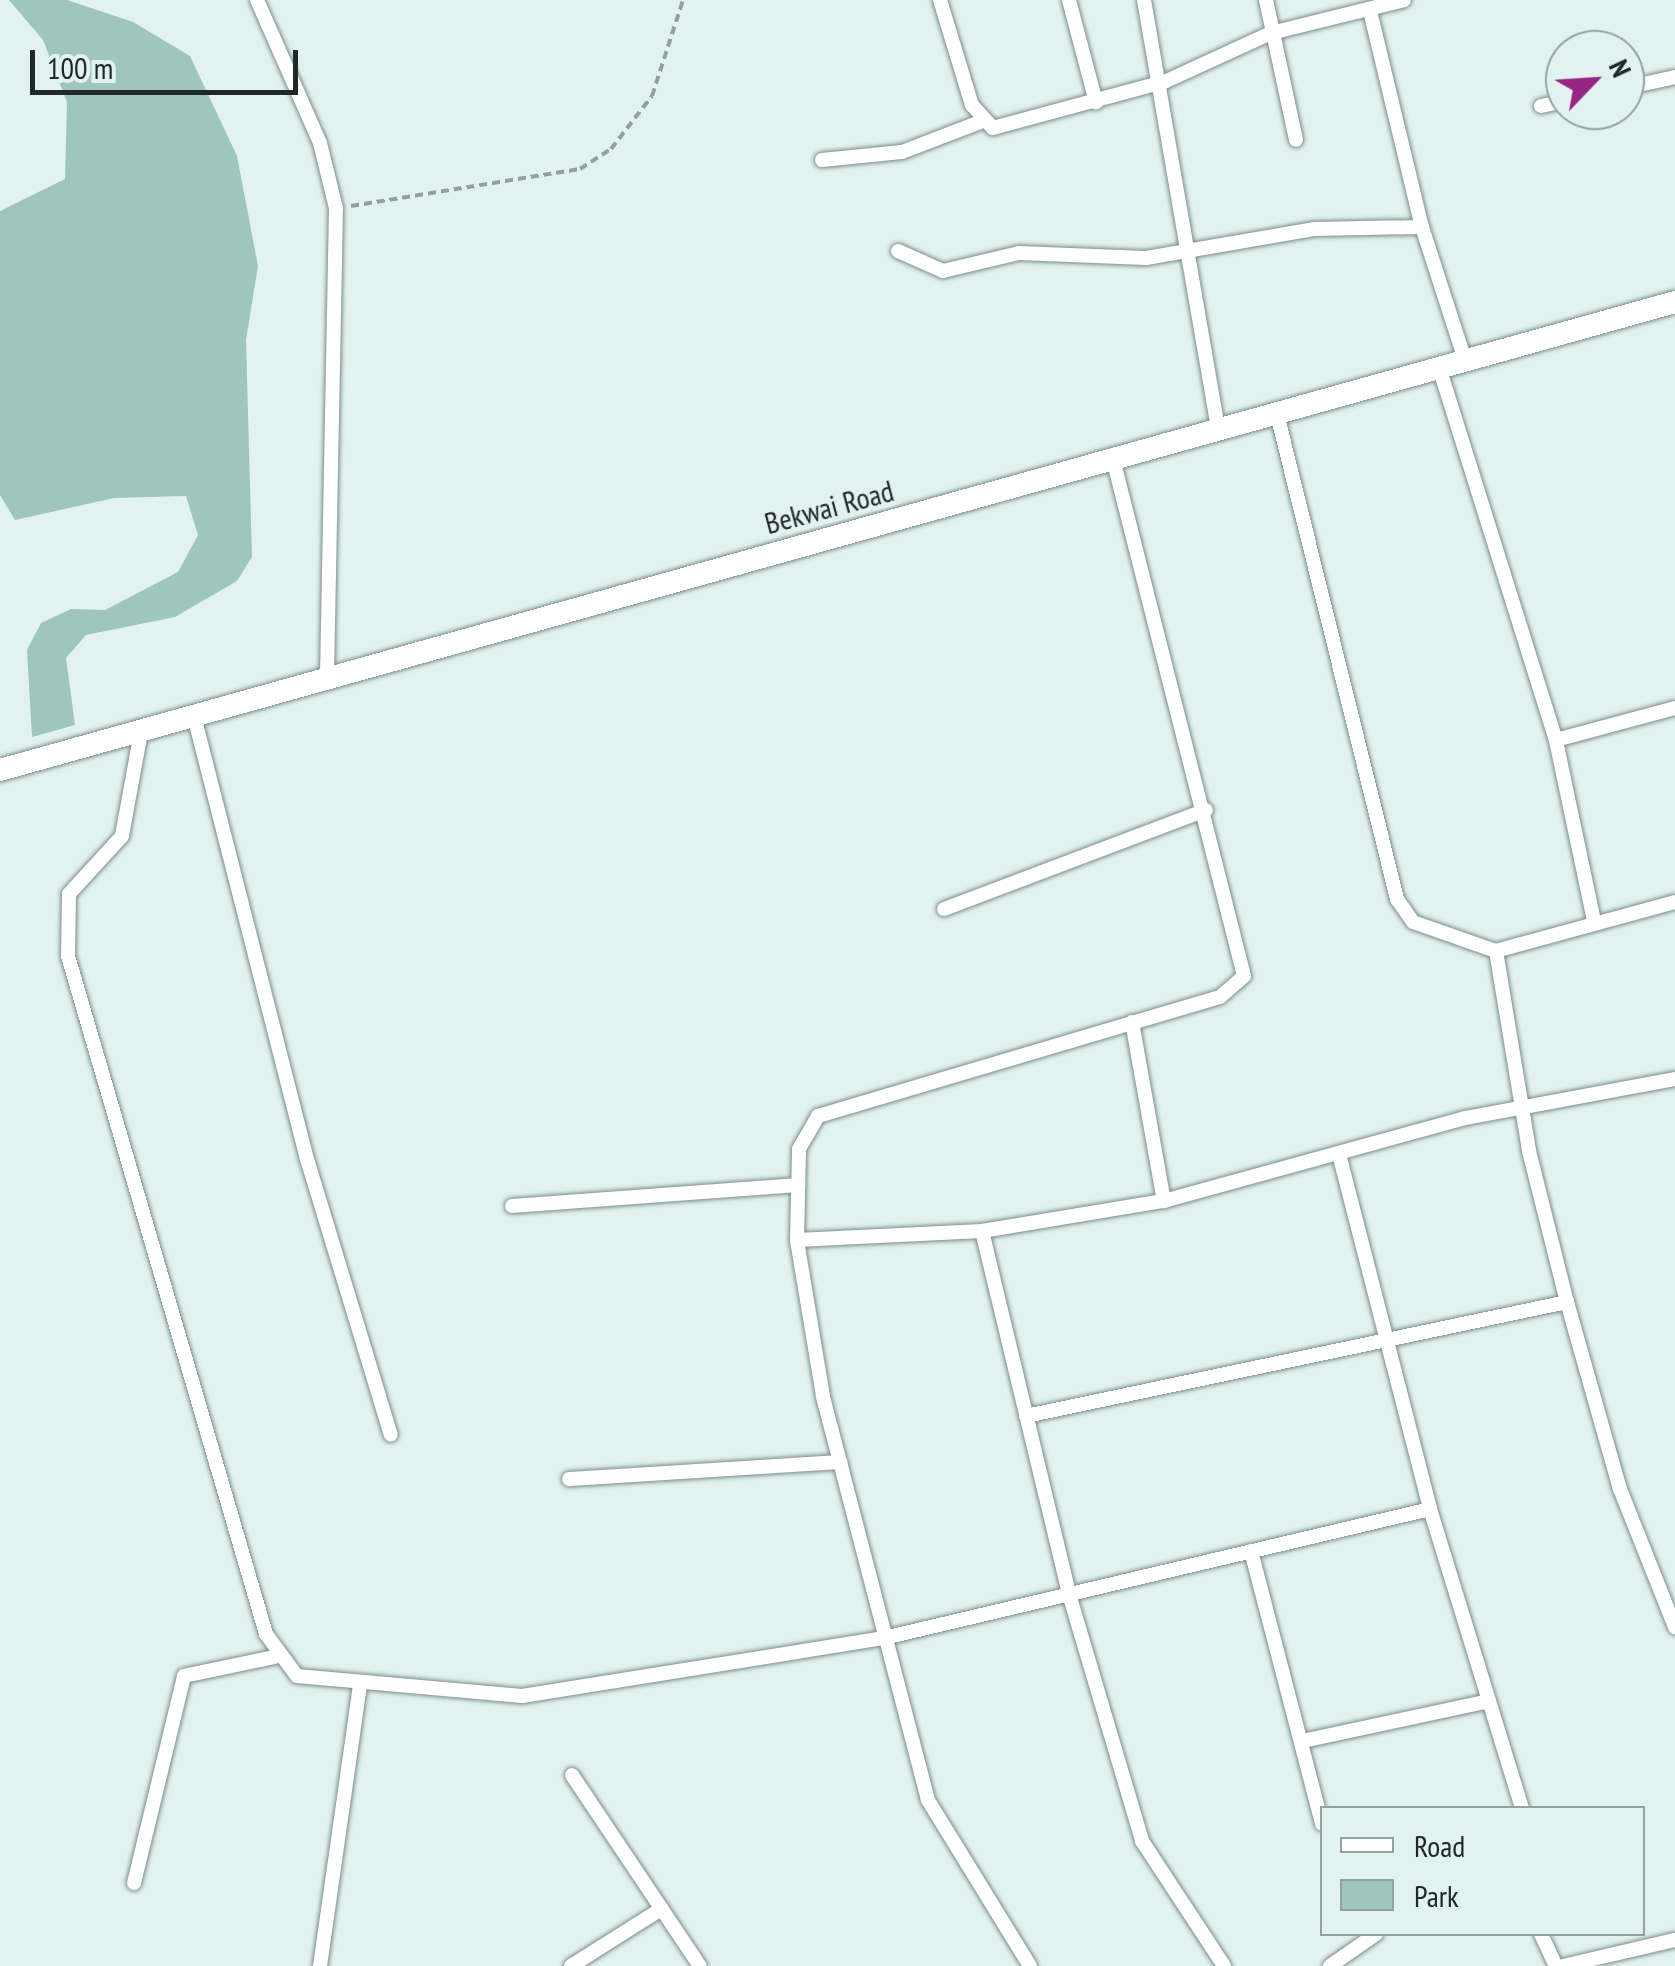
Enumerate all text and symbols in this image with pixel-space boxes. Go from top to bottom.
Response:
scale bar [35,30,302,92]
north arrow [1545,30,1645,130]
text: 100 m [47,48,113,87]
text: N [1601,53,1641,83]
street label: Bekwai Road [761,473,897,541]
legend [1320,1806,1645,1936]
text: Road [1414,1826,1465,1865]
text: Park [1414,1876,1459,1915]

